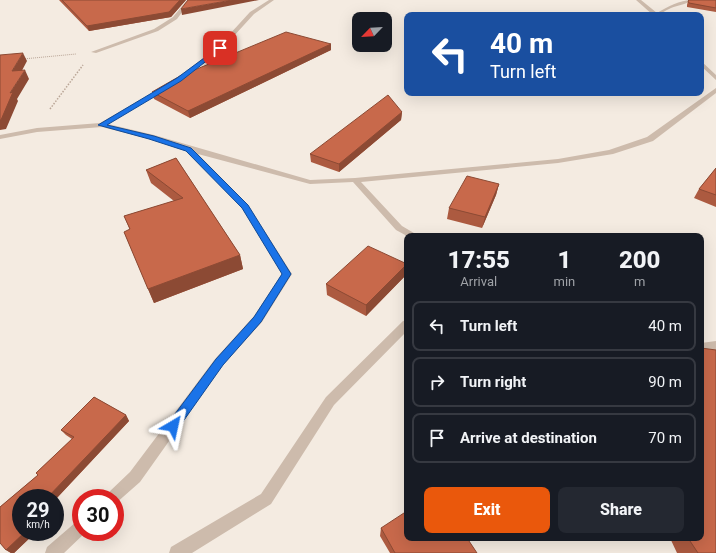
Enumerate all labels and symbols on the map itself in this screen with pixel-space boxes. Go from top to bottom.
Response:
north arrow [352,12,392,52]
pin [203,31,237,65]
position arrow [152,405,194,447]
speed limit sign: 30 [72,489,124,541]

